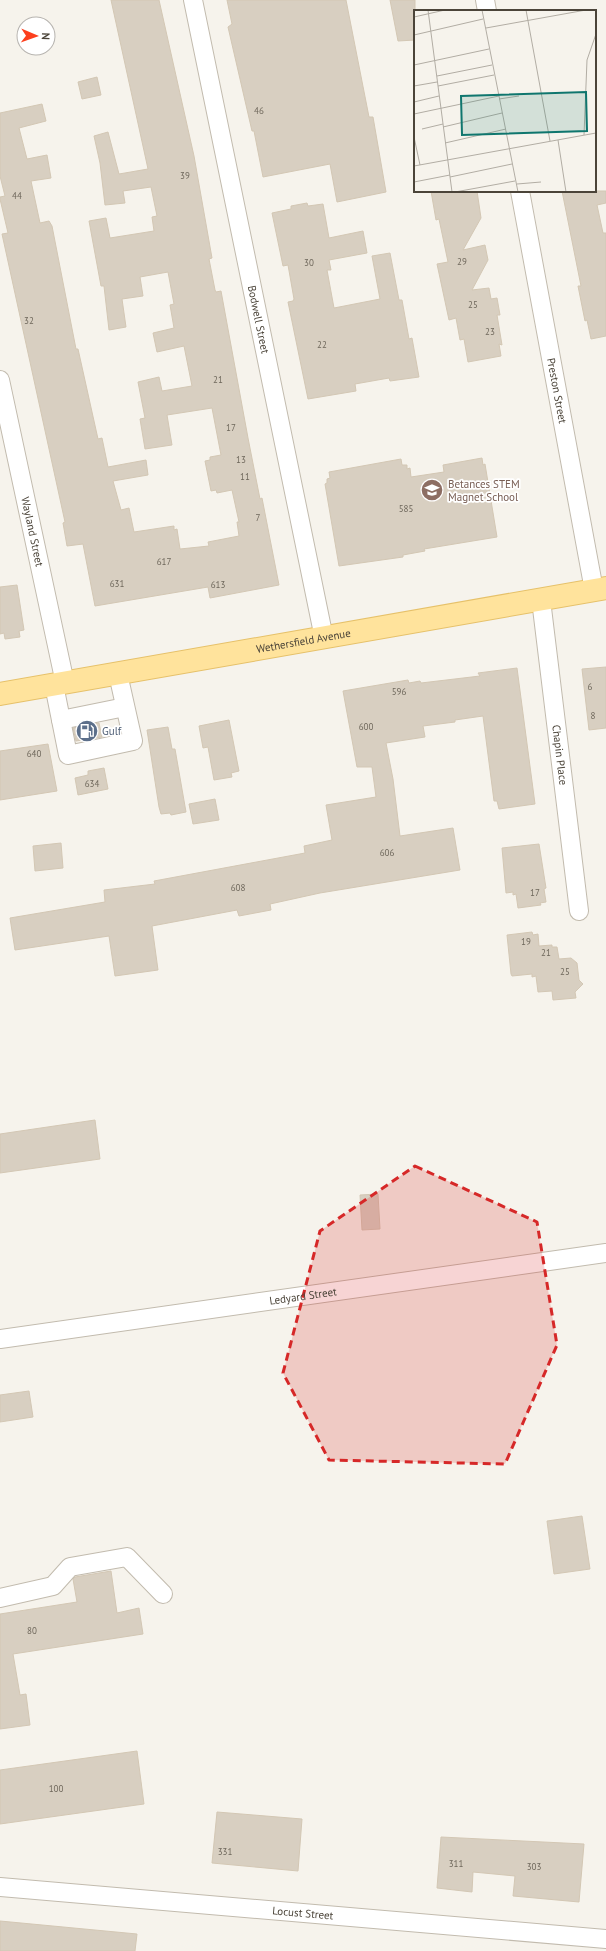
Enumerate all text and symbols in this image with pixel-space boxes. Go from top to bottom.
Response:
inset map [414,10,596,192]
north arrow [16,16,56,56]
text: N [39,32,53,40]
house number: 46 [254,105,264,116]
house number: 39 [180,170,190,181]
house number: 44 [12,190,22,201]
house number: 29 [457,256,467,267]
house number: 30 [304,257,314,268]
street label: Bodwell Street [245,284,272,355]
house number: 25 [468,299,478,310]
house number: 32 [24,315,34,326]
house number: 23 [485,326,495,337]
house number: 22 [317,339,327,350]
street label: Preston Street [544,357,570,425]
house number: 21 [213,374,223,385]
house number: 17 [226,422,236,433]
house number: 13 [236,454,246,465]
house number: 11 [240,471,250,482]
school or university icon: Betances STEM Magnet School [419,477,445,503]
place label: Betances STEM Magnet School [448,477,520,504]
street label: Wayland Street [18,495,47,568]
house number: 585 [399,503,413,514]
house number: 7 [256,512,261,523]
house number: 617 [157,556,171,567]
house number: 631 [110,578,124,589]
house number: 613 [211,579,225,590]
street label: Wethersfield Avenue [255,626,352,656]
house number: 6 [588,681,593,692]
house number: 596 [392,686,406,697]
house number: 8 [591,710,596,721]
fuel station icon: Gulf [74,718,100,744]
house number: 600 [359,721,373,732]
place label: Gulf [102,724,122,738]
street label: Chapin Place [549,724,571,786]
house number: 640 [27,748,41,759]
house number: 634 [85,778,99,789]
house number: 606 [380,847,394,858]
house number: 608 [231,882,245,893]
house number: 17 [530,887,540,898]
house number: 19 [521,936,531,947]
house number: 21 [541,947,551,958]
house number: 25 [560,966,570,977]
street label: Ledyard Street [268,1284,338,1308]
house number: 80 [27,1625,37,1636]
house number: 100 [49,1783,63,1794]
house number: 331 [218,1846,232,1857]
house number: 311 [449,1858,463,1869]
house number: 303 [527,1861,541,1872]
street label: Locust Street [272,1903,334,1923]

